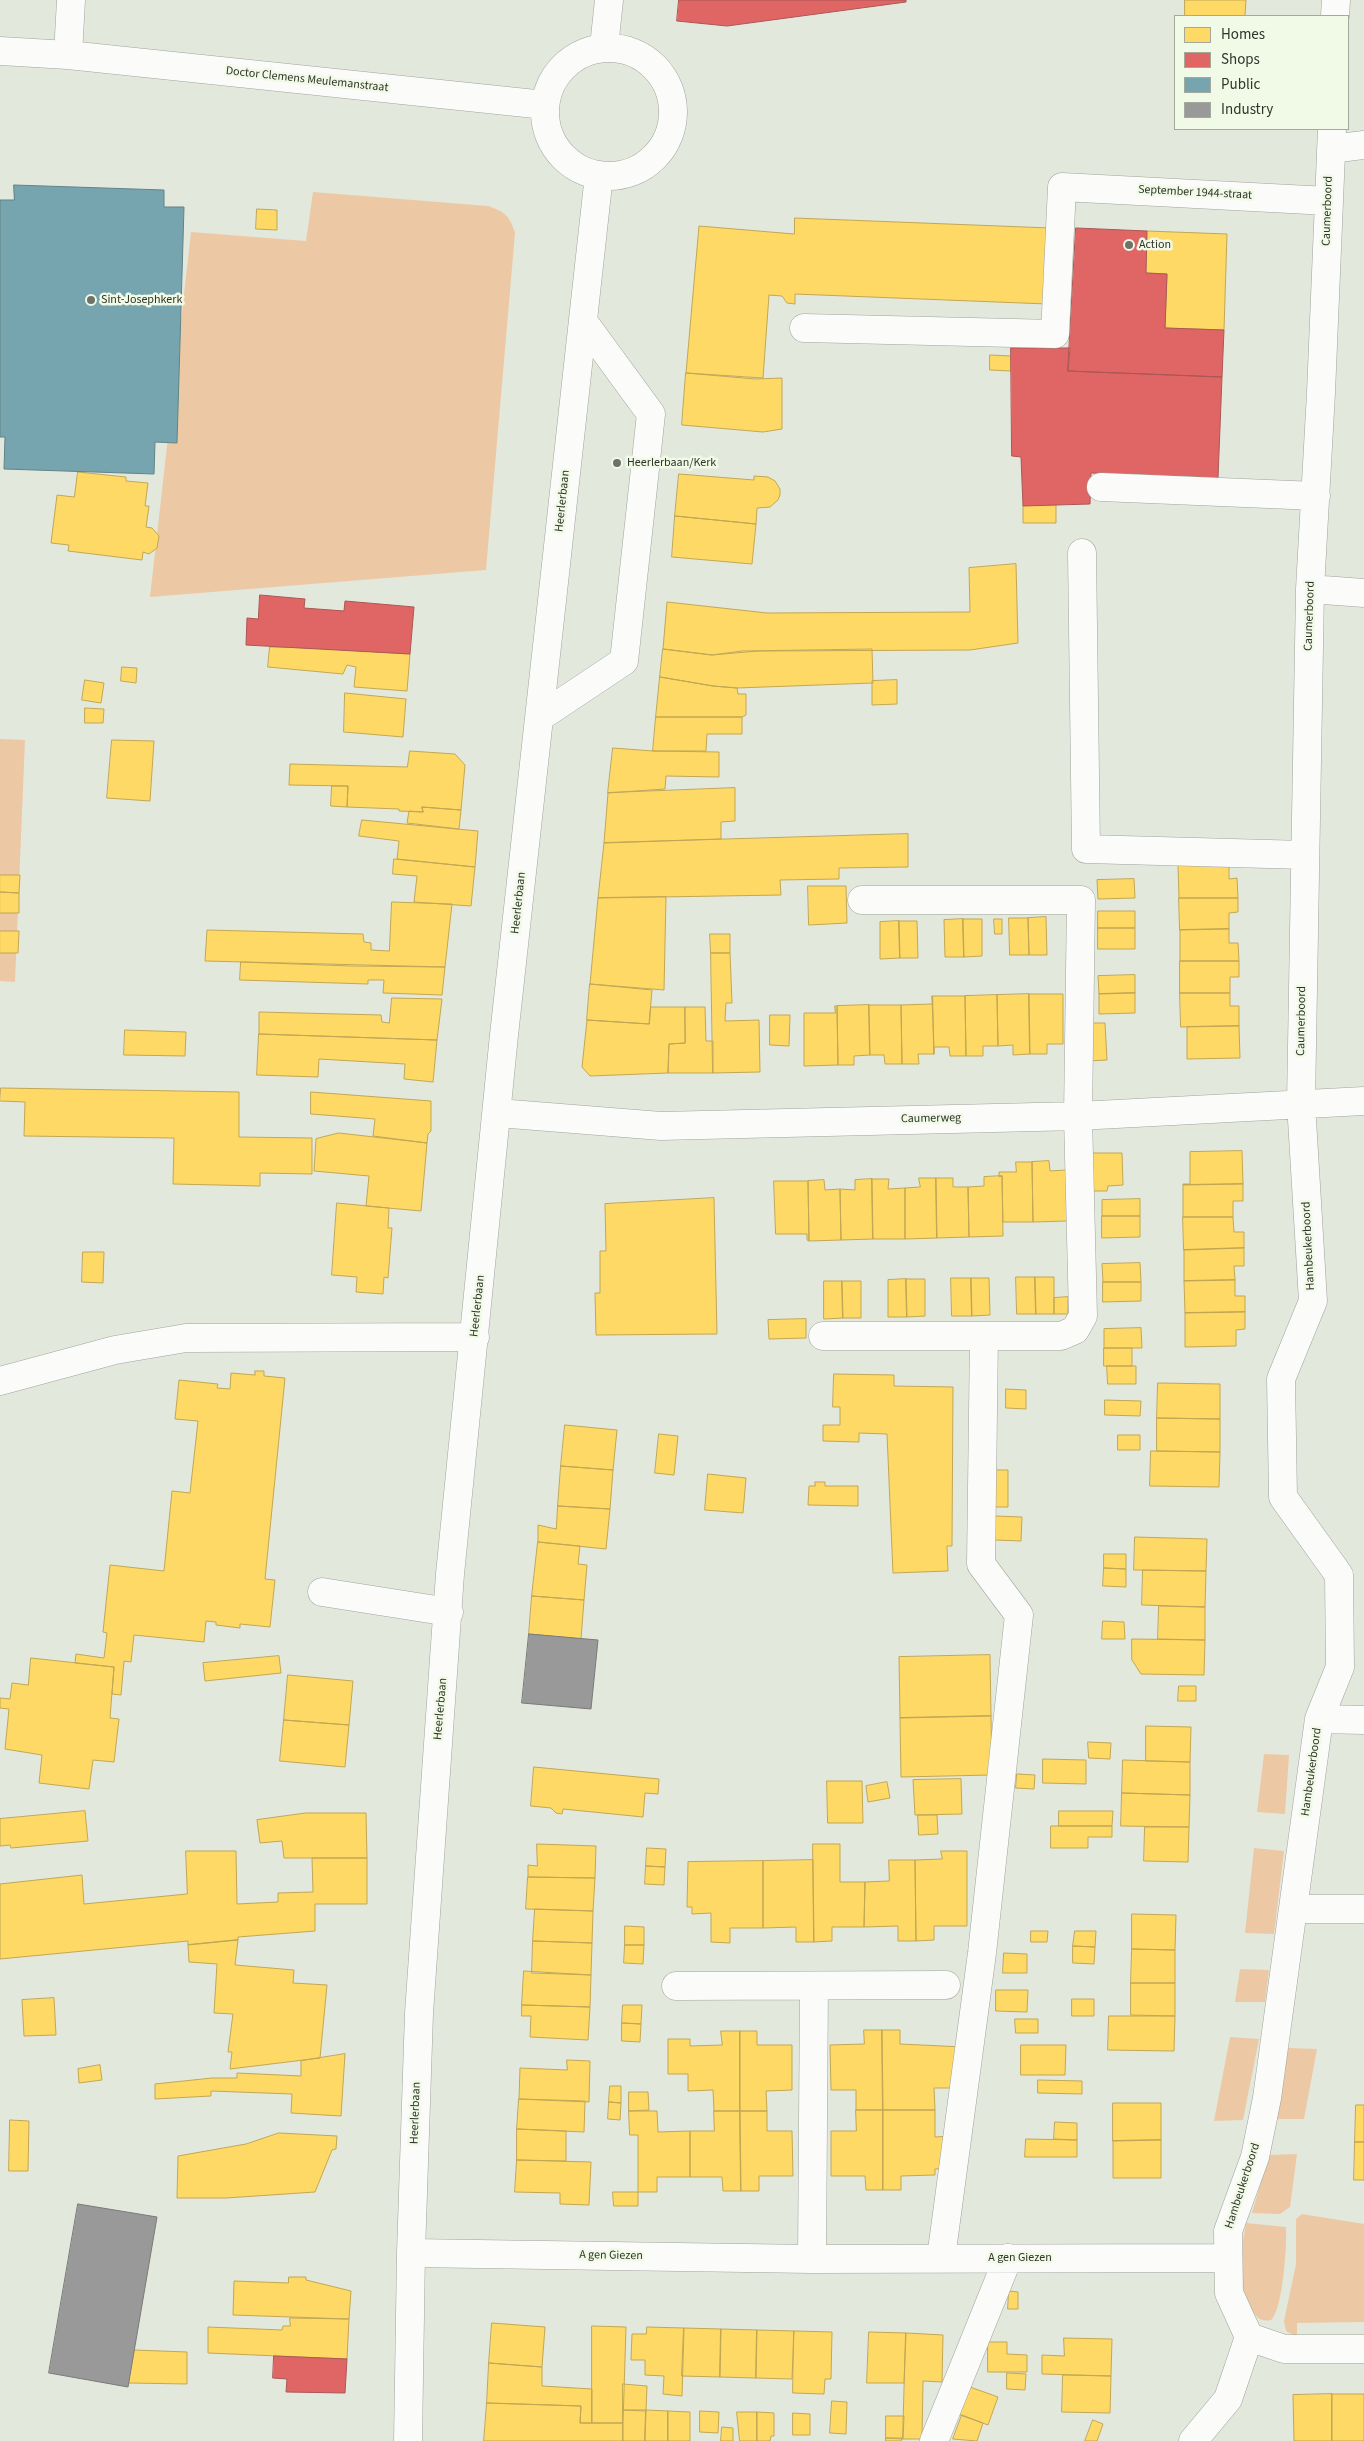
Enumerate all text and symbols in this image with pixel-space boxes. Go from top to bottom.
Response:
legend [1174,15,1349,130]
text: Homes [1221,24,1265,45]
text: Shops [1221,49,1260,70]
street label: Doctor Clemens Meulemanstraat [225,64,389,96]
text: Public [1221,74,1260,95]
text: Industry [1221,99,1273,120]
street label: Caumerboord [1320,176,1336,246]
street label: September 1944-straat [1138,183,1252,203]
place label: Action [1139,238,1171,252]
marker: Action [1123,239,1135,251]
place label: Sint-Josephkerk [101,293,182,307]
marker: Sint-Josephkerk [85,294,97,306]
place label: Heerlerbaan/Kerk [627,456,716,470]
marker: Heerlerbaan/Kerk [611,457,623,469]
street label: Heerlerbaan [553,469,573,533]
street label: Caumerboord [1302,581,1318,651]
street label: Heerlerbaan [509,871,529,935]
street label: Caumerboord [1294,986,1310,1056]
street label: Caumerweg [901,1111,961,1127]
street label: Hambeukerboord [1299,1201,1319,1291]
street label: Heerlerbaan [468,1274,488,1338]
street label: Heerlerbaan [431,1677,451,1741]
street label: Hambeukerboord [1299,1727,1325,1817]
street label: Heerlerbaan [408,2082,424,2144]
street label: Hambeukerboord [1222,2141,1264,2231]
street label: A gen Giezen [579,2248,643,2264]
street label: A gen Giezen [988,2251,1052,2265]

